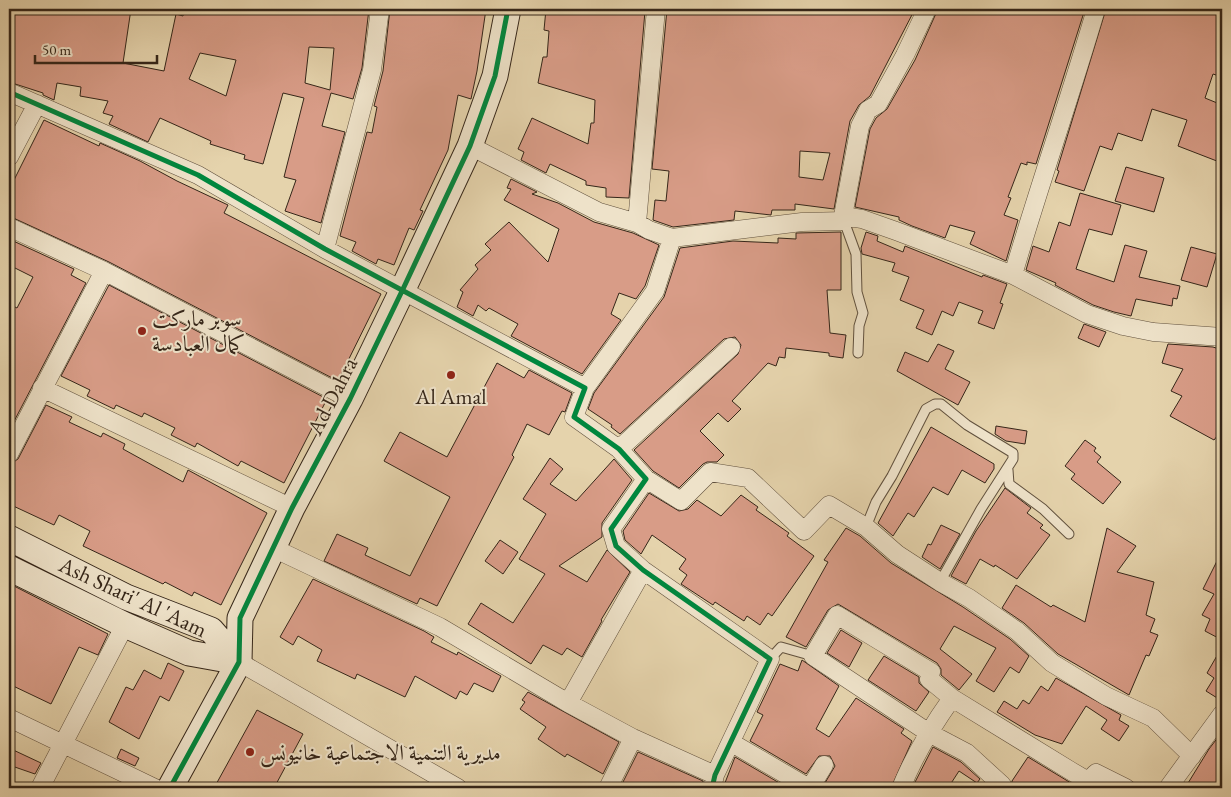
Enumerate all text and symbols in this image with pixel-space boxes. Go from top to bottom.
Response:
scale bar [35,32,158,64]
text: 50 m [42,40,71,59]
place label: سوبر ماركت كمال العبادسة [152,304,245,358]
marker: سوبر ماركت كمال العبادسة [136,325,148,337]
street label: Ad Dahra [300,352,364,441]
marker: Al Amal [445,369,457,381]
place label: Al Amal [414,382,487,411]
street label: Ash Shari' Al 'Aam [53,550,212,644]
place label: مديرية التنمية الاجتماعية خانيونس [260,738,501,768]
marker: مديرية التنمية الاجتماعية خانيونس [244,746,256,758]

